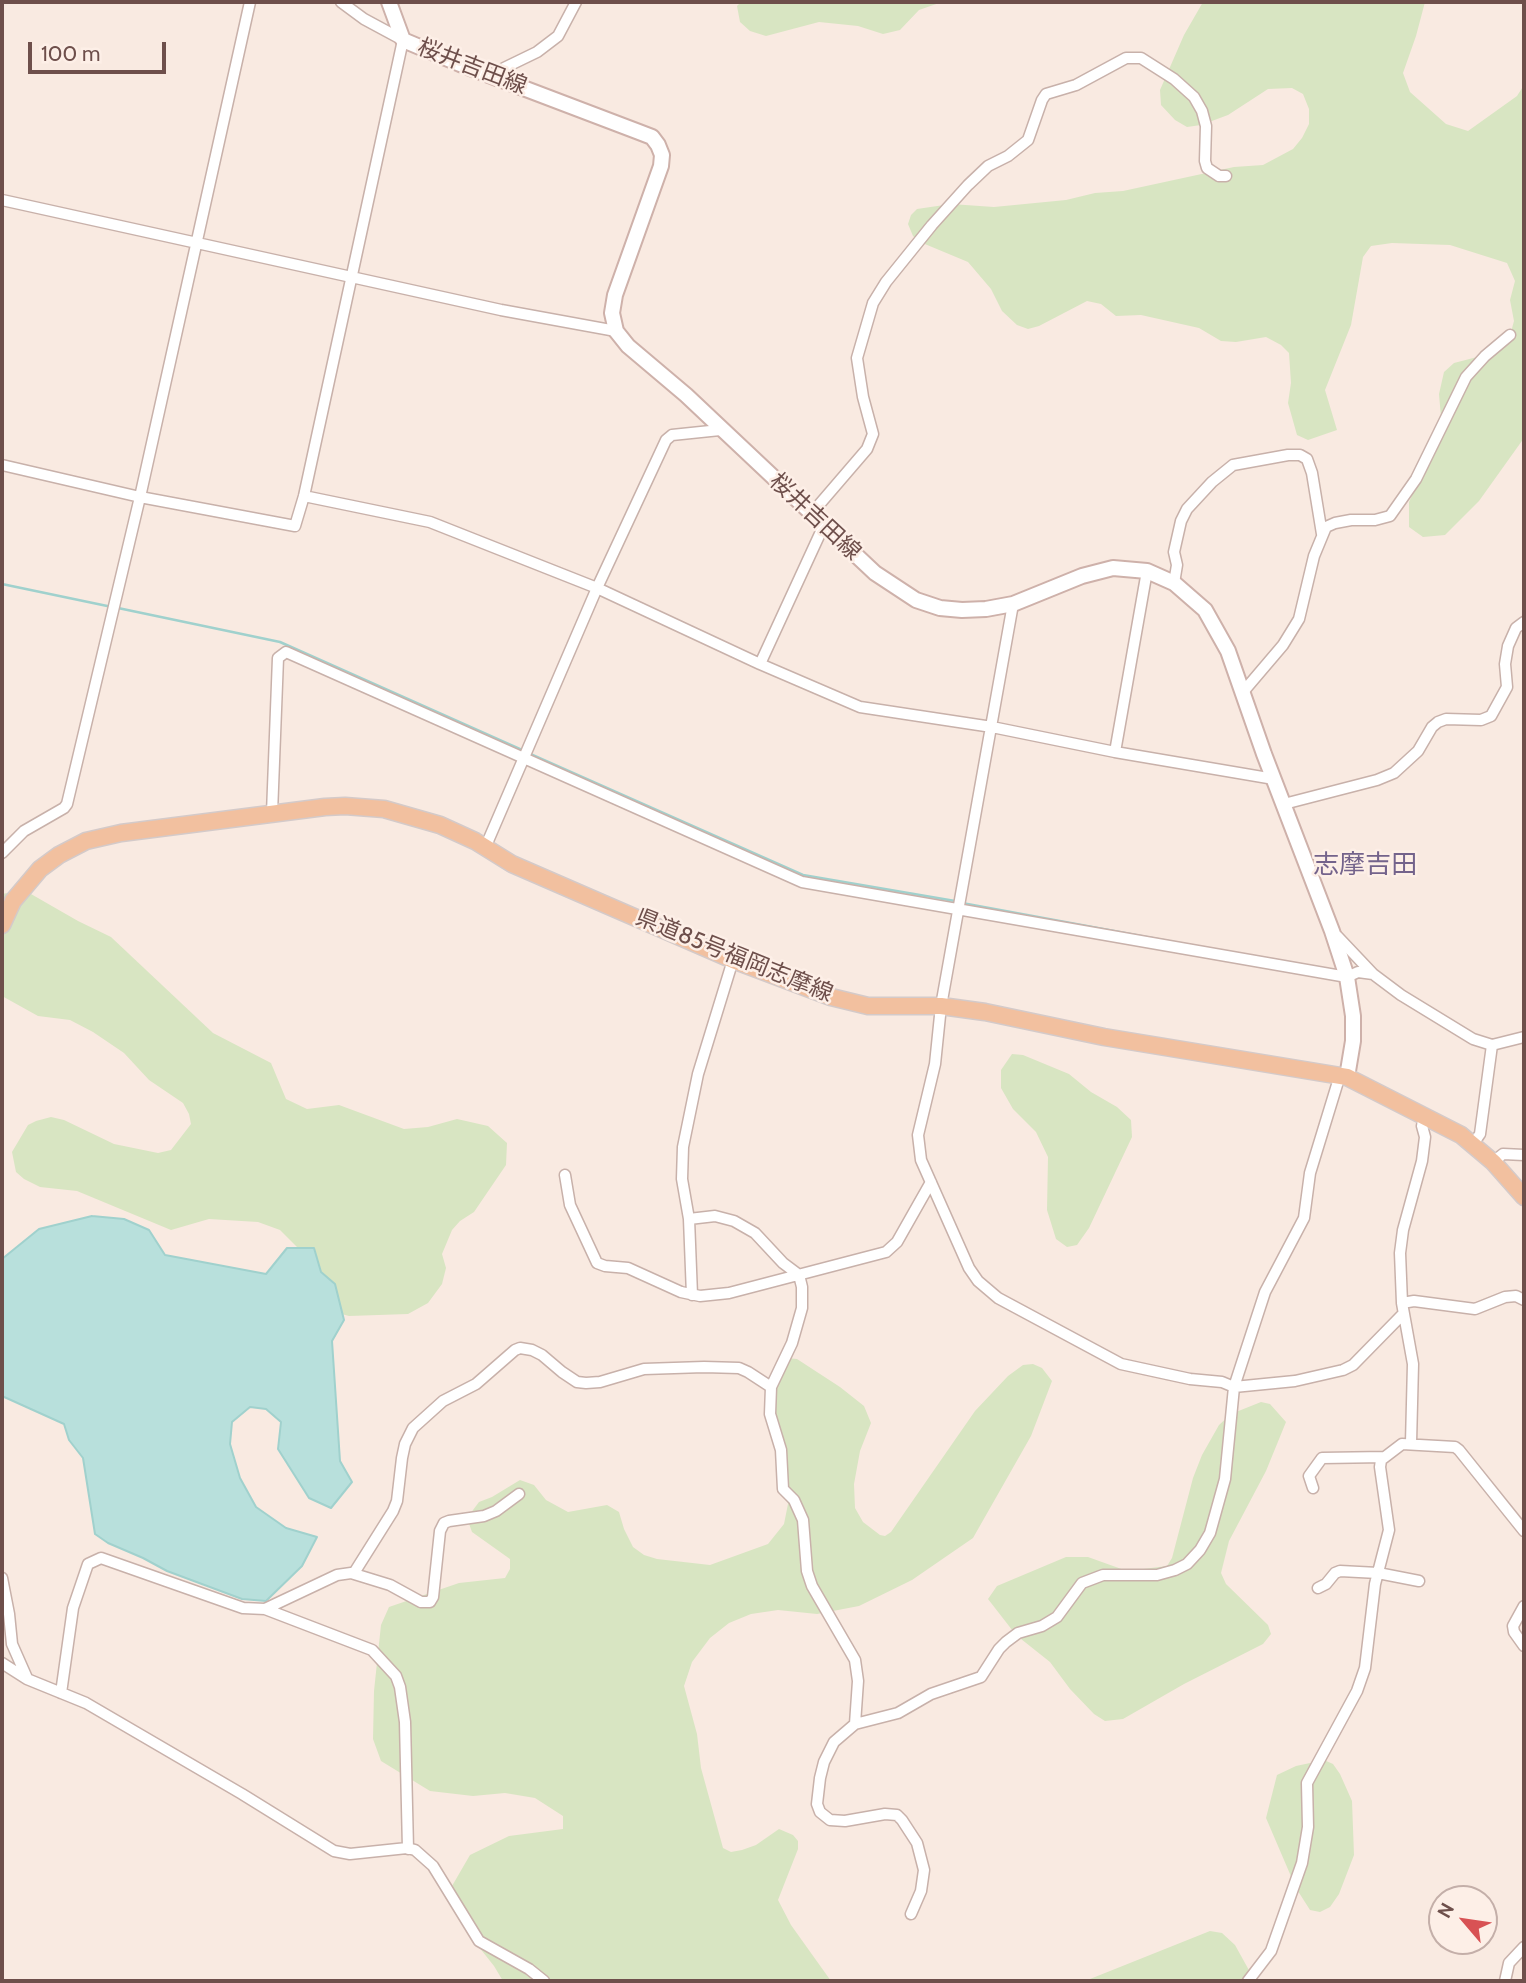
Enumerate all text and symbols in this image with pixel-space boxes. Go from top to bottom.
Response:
scale bar [32,28,170,72]
street label: 桜井吉田線 [413,34,531,100]
text: 100 m [41,41,100,66]
street label: 桜井吉田線 [764,468,866,566]
district label: 志摩吉田 [1313,849,1417,881]
street label: 県道85号福岡志摩線 [631,904,837,1008]
north arrow [1428,1885,1498,1955]
text: N [1433,1899,1459,1922]

